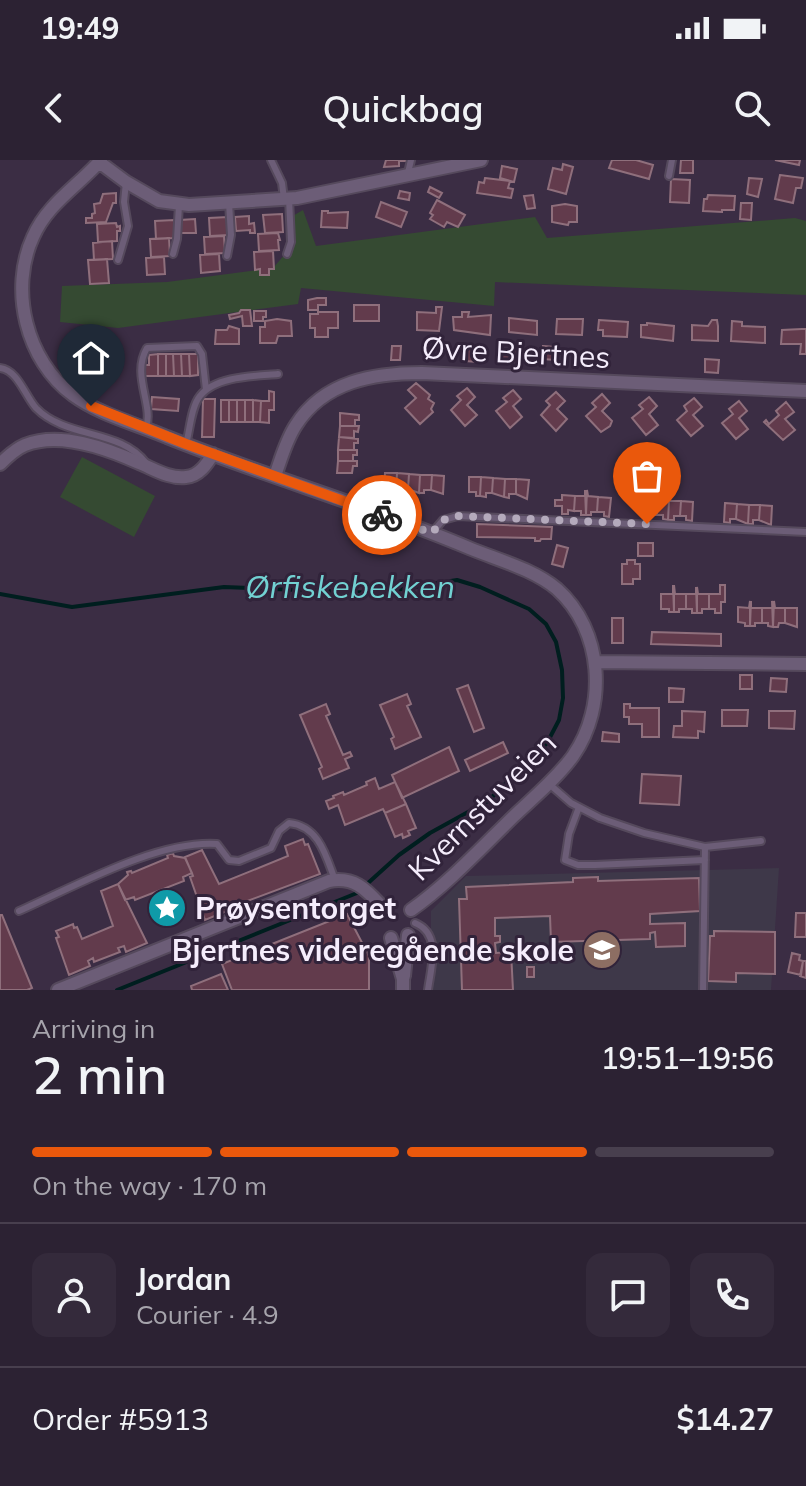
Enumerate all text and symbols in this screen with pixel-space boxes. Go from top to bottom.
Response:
text: 19:49 [40,9,119,47]
icon: back [32,86,76,130]
text: Quickbag [322,86,484,131]
icon: search [730,86,774,130]
pin [57,324,125,406]
street label: Øvre Bjertnes [421,328,611,376]
icon: home [69,336,113,380]
pin [613,442,681,524]
icon: bag [625,454,669,498]
courier [342,475,422,555]
icon: bike [360,493,404,537]
water label: Ørfiskebekken [245,566,455,606]
street label: Kvernstuveien [400,724,564,888]
place icon: Prøysentorget [146,887,188,929]
place label: Prøysentorget [195,889,396,927]
school or university icon: Bjertnes videregående skole [581,929,623,971]
place label: Bjertnes videregående skole [172,931,574,969]
text: Arriving in [32,1012,155,1045]
text: 19:51–19:56 [601,1039,774,1077]
text: 2 min [32,1042,167,1107]
text: On the way · 170 m [32,1169,267,1202]
button: person [32,1253,116,1337]
button: chat [586,1253,670,1337]
button: phone [690,1253,774,1337]
text: Jordan [136,1260,231,1298]
text: Courier · 4.9 [136,1298,279,1331]
text: Order #5913 [32,1400,209,1438]
text: $14.27 [677,1400,774,1438]

